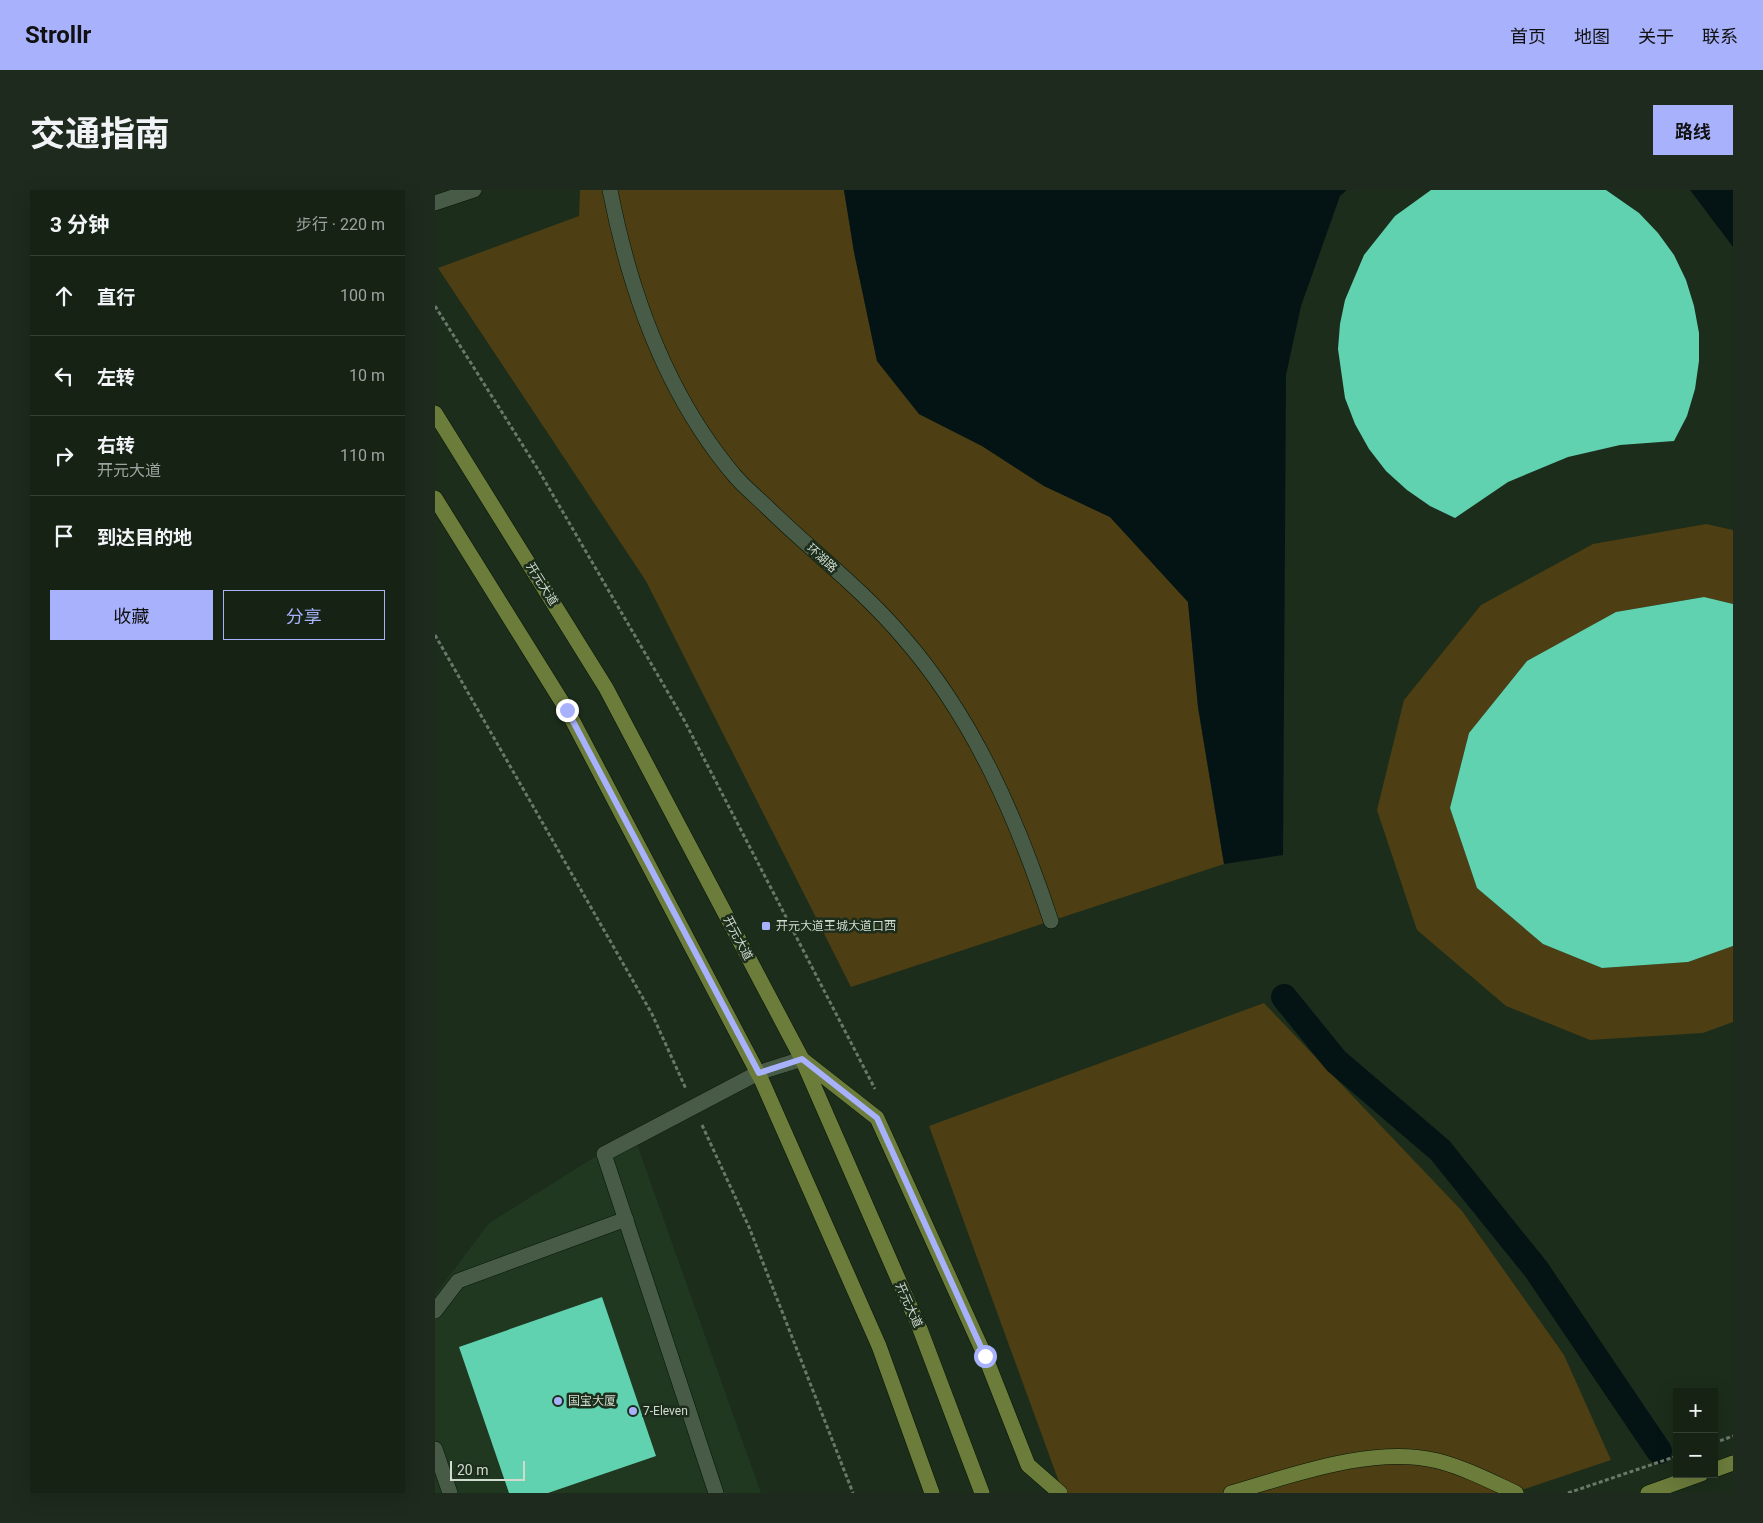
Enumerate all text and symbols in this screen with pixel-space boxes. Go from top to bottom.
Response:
text: Strollr [25,21,91,49]
text: 首页 [1510,26,1546,47]
text: 地图 [1574,26,1610,47]
text: 关于 [1638,26,1674,47]
text: 联系 [1702,26,1738,47]
button: 路线 [1653,105,1733,155]
text: 交通指南 [30,114,170,155]
text: 3 分钟 [50,213,109,237]
text: 步行 · 220 m [296,215,385,234]
icon: ahead [50,282,78,310]
text: 直行 [97,286,135,309]
text: 100 m [340,286,385,305]
icon: left [50,362,78,390]
text: 左转 [97,366,135,389]
text: 10 m [349,366,385,385]
text: 右转 [97,434,135,457]
icon: right [50,442,78,470]
text: 110 m [340,446,385,465]
text: 开元大道 [97,461,161,480]
icon: arrive [50,522,78,550]
text: 到达目的地 [97,526,192,549]
street label: 环湖路 [804,541,840,575]
street label: 开元大道 [523,560,561,608]
button: 收藏 [50,590,213,640]
button: 分享 [223,590,385,640]
route end [556,699,579,722]
street label: 开元大道 [721,914,755,962]
place label: 开元大道王城大道口西 [776,919,896,933]
marker: 开元大道王城大道口西 [760,920,772,932]
street label: 开元大道 [893,1280,925,1330]
route start [974,1345,997,1368]
map controls [1673,1388,1718,1478]
button: + [1673,1388,1718,1433]
place label: 国宝大厦 [568,1394,616,1408]
marker: 国宝大厦 [552,1395,564,1407]
place label: 7-Eleven [643,1404,688,1418]
marker: 7-Eleven [627,1405,639,1417]
button: − [1673,1433,1718,1478]
scale bar [450,1458,525,1481]
text: 20 m [457,1462,489,1478]

